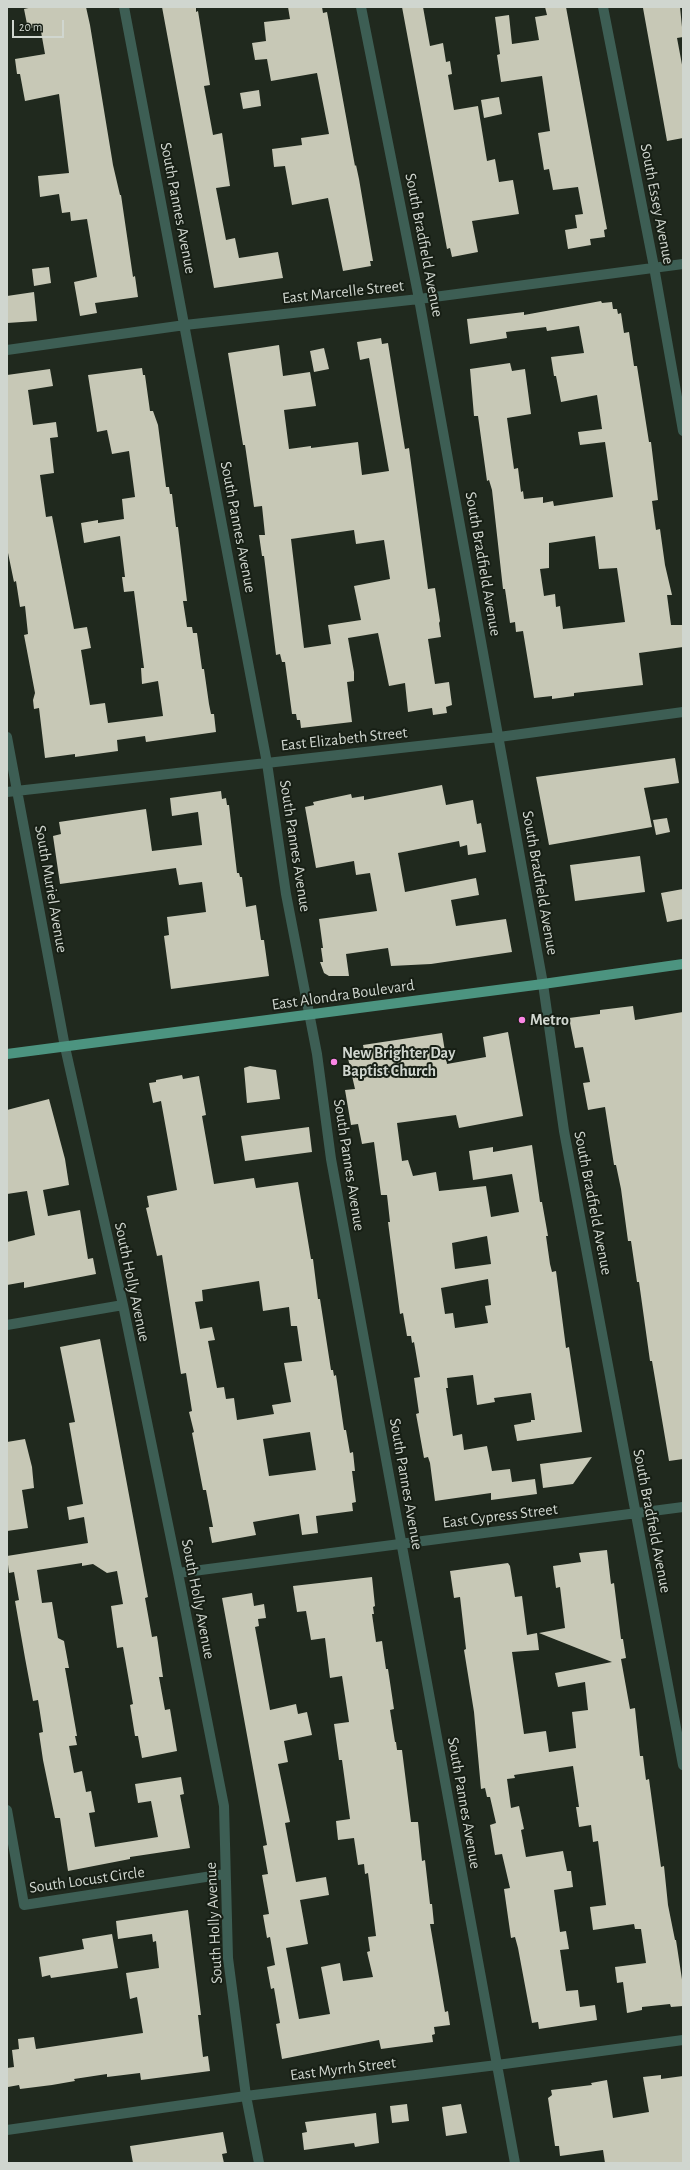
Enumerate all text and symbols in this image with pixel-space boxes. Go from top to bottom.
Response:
scale bar [14,12,66,38]
text: 20 m [19,21,42,33]
street label: South Pannes Avenue [156,141,200,275]
street label: South Essey Avenue [636,142,678,266]
street label: South Bradfield Avenue [401,171,447,319]
street label: East Marcelle Street [281,276,405,308]
street label: South Pannes Avenue [216,460,260,594]
street label: South Bradfield Avenue [461,490,505,638]
street label: East Elizabeth Street [280,723,408,755]
street label: South Pannes Avenue [275,779,315,913]
street label: South Bradfield Avenue [518,809,562,957]
street label: South Muriel Avenue [30,824,72,954]
street label: East Alondra Boulevard [270,975,416,1015]
place label: Metro [530,1010,569,1030]
marker: Metro [517,1015,527,1025]
place label: New Brighter Day Baptist Church [342,1043,455,1081]
marker: New Brighter Day Baptist Church [329,1057,339,1067]
street label: South Pannes Avenue [329,1098,369,1232]
street label: South Bradfield Avenue [570,1129,616,1277]
street label: South Holly Avenue [110,1220,154,1344]
street label: South Pannes Avenue [385,1417,427,1551]
street label: South Bradfield Avenue [629,1447,675,1595]
street label: East Cypress Street [441,1499,559,1533]
street label: South Holly Avenue [177,1537,219,1661]
street label: South Pannes Avenue [443,1736,485,1870]
street label: South Locust Circle [28,1862,146,1898]
street label: South Holly Avenue [201,1862,227,1984]
street label: East Myrrh Street [289,2053,397,2085]

